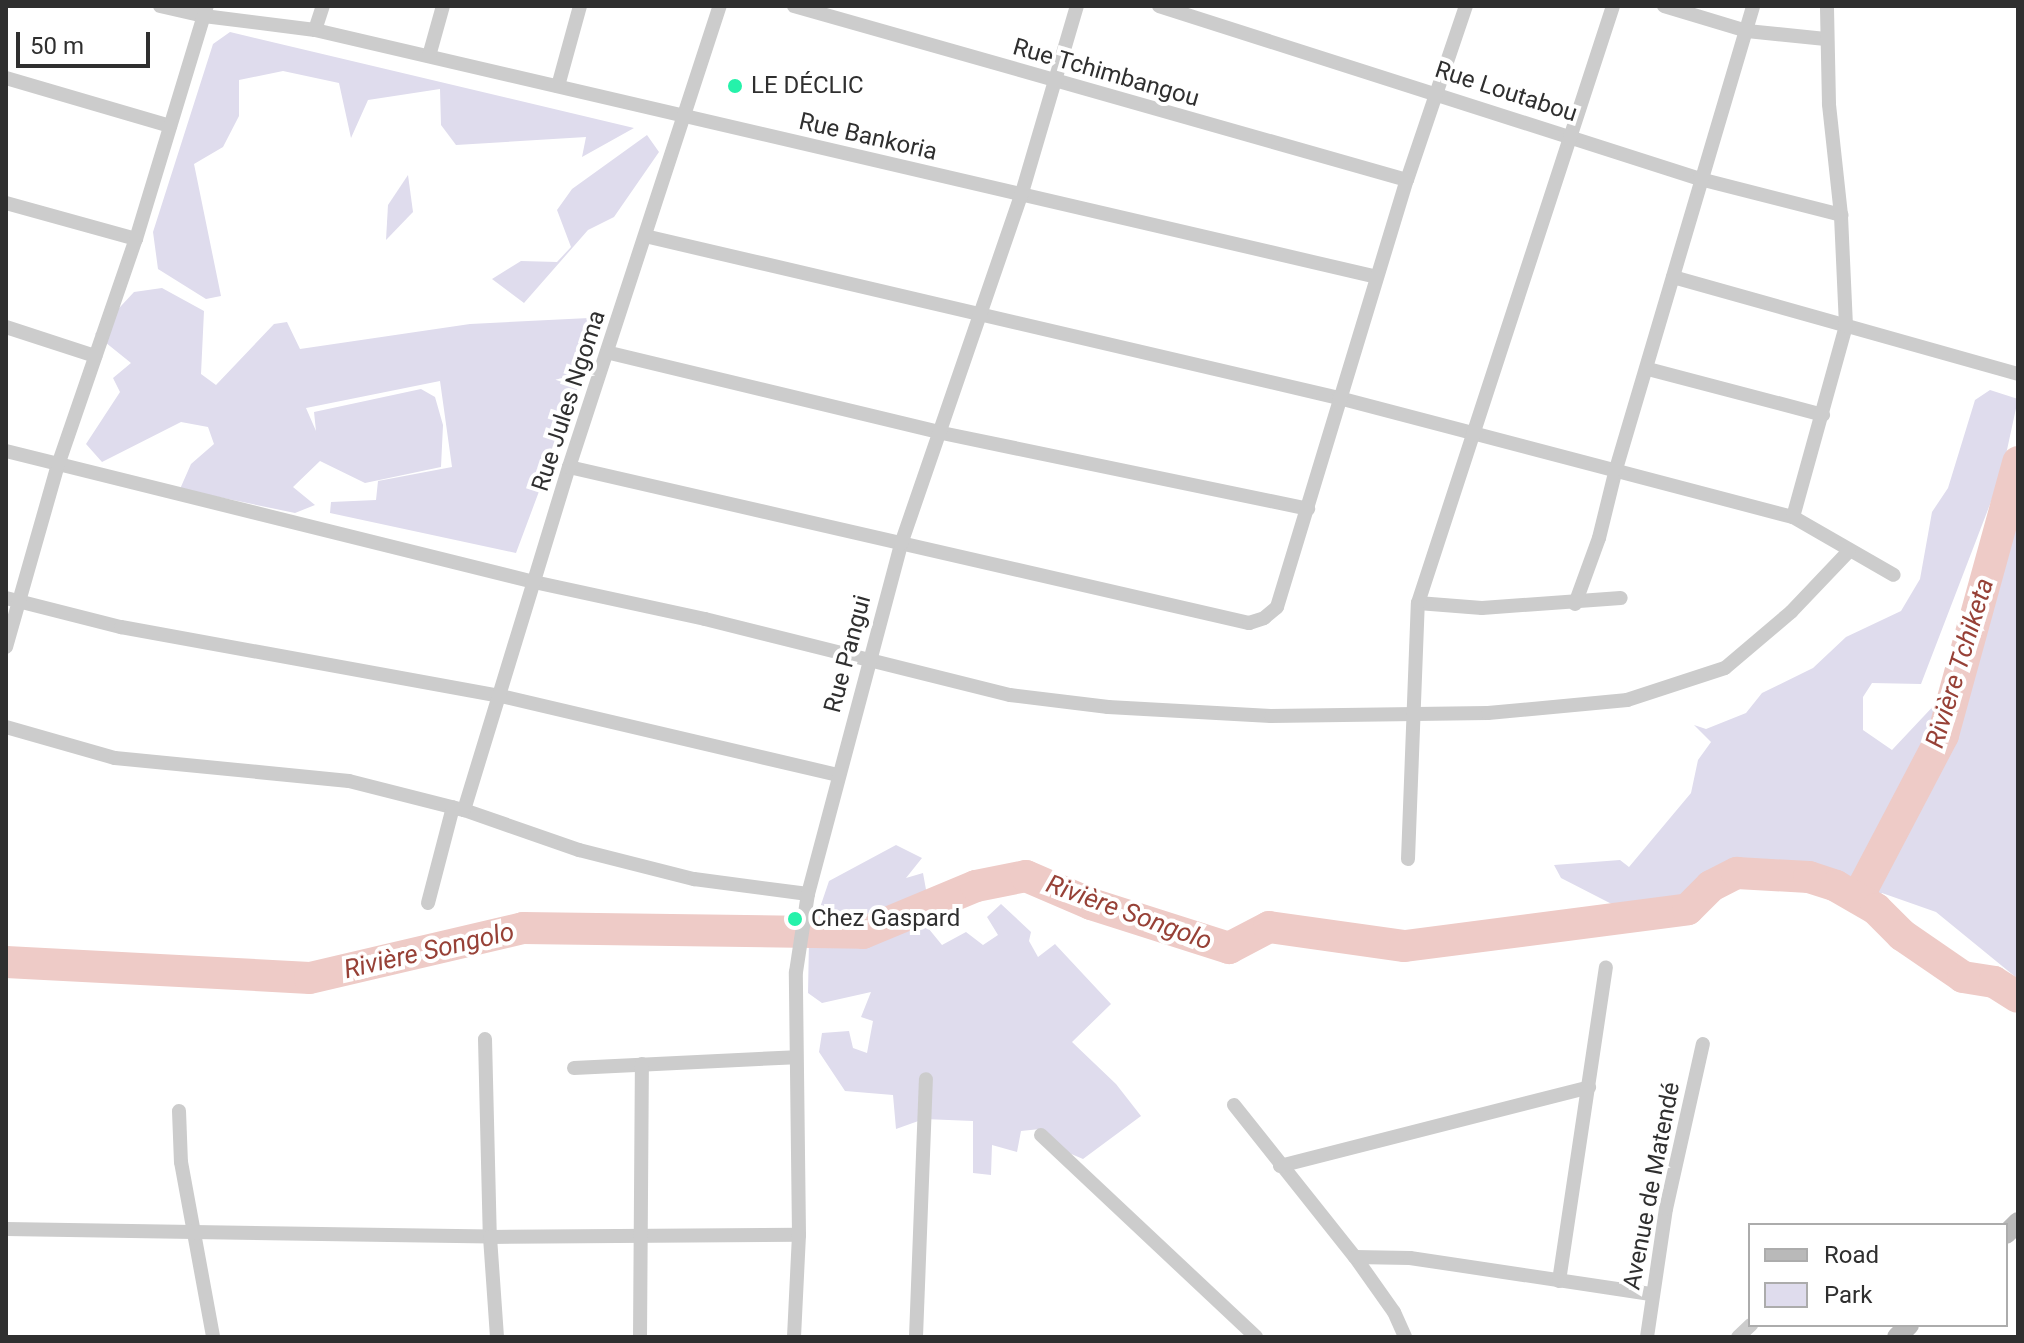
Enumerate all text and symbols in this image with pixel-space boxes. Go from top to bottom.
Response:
scale bar [20,16,154,66]
text: 50 m [30,32,84,60]
street label: Rue Tchimbangou [1009,33,1203,113]
street label: Rue Loutabou [1431,55,1581,129]
place label: LE DÉCLIC [751,72,864,100]
marker: LE DÉCLIC [726,77,744,95]
street label: Rue Bankoria [796,107,940,167]
street label: Rue Jules Ngoma [526,307,612,495]
water label: Rivière Tchiketa [1919,574,2001,752]
street label: Rue Pangui [818,592,878,716]
water label: Rivière Songolo [1042,869,1216,957]
place label: Chez Gaspard [811,905,960,933]
marker: Chez Gaspard [786,910,804,928]
water label: Rivière Songolo [341,916,517,986]
street label: Avenue de Matendé [1618,1080,1686,1292]
legend [1748,1223,2008,1327]
text: Road [1824,1241,1879,1269]
text: Park [1824,1281,1872,1309]

